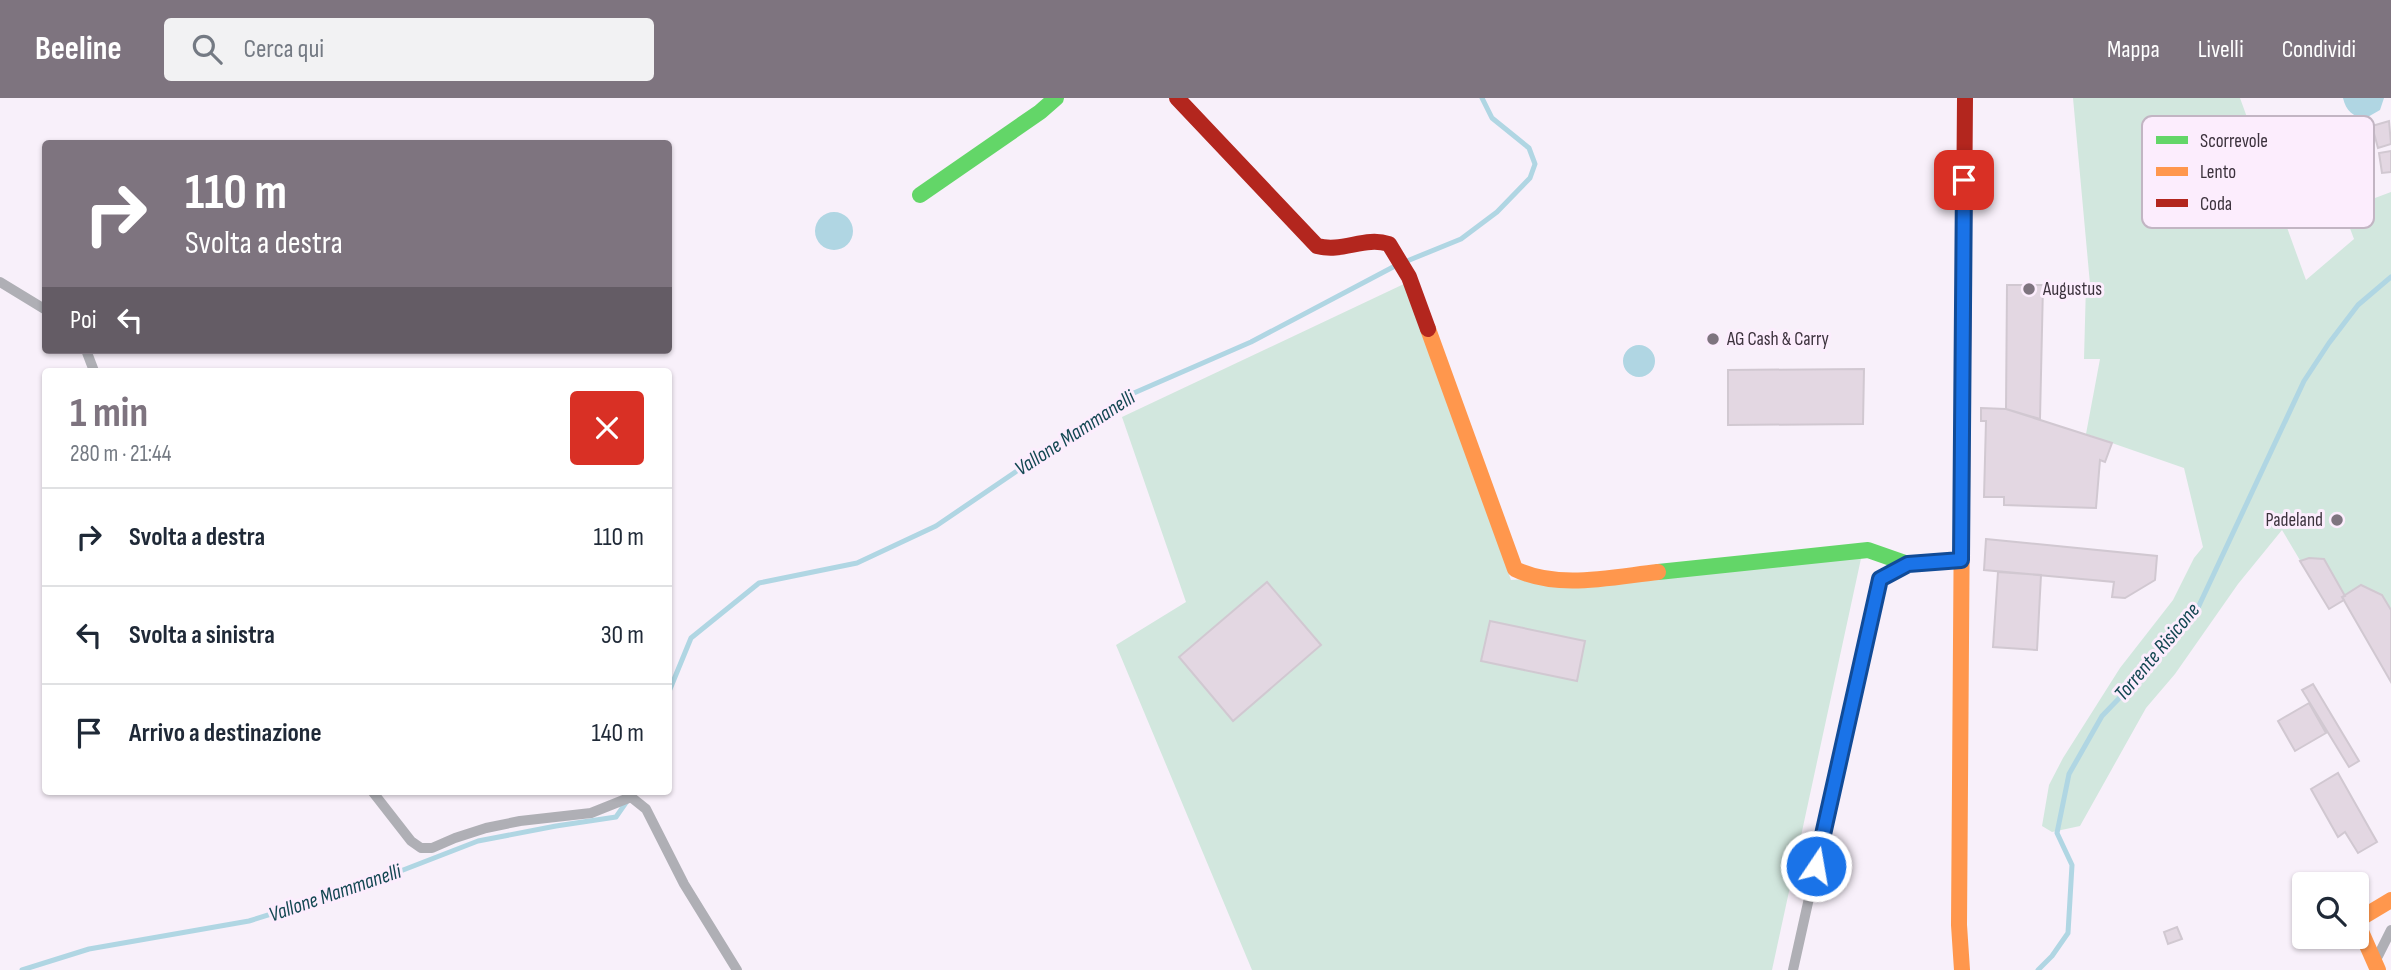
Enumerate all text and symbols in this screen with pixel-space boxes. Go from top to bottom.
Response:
search box [164,18,654,81]
text: Beeline [35,29,122,69]
icon: search [188,30,226,68]
text: Cerca qui [244,34,324,65]
text: Mappa [2107,35,2160,64]
text: Livelli [2198,35,2244,64]
text: Condividi [2282,35,2356,64]
legend [2142,116,2374,228]
text: Scorrevole [2200,130,2268,153]
pin [1934,150,1994,210]
icon: arrive [1945,161,1983,199]
text: Lento [2200,161,2236,184]
text: 110 m [185,164,287,223]
icon: right [70,168,161,259]
text: Coda [2200,193,2232,216]
text: Svolta a destra [185,224,343,263]
place label: Augustus [2042,278,2102,301]
marker: Augustus [2021,281,2037,297]
icon: left [111,301,149,339]
text: Poi [70,305,97,336]
place label: AG Cash & Carry [1726,328,1830,351]
marker: AG Cash & Carry [1705,331,1721,347]
water label: Vallone Mammanelli [1010,384,1141,481]
text: 1 min [70,388,148,439]
button: close [570,391,644,465]
text: 280 m · 21:44 [70,440,171,468]
place label: Padeland [2265,509,2323,532]
marker: Padeland [2329,512,2345,528]
icon: right [70,518,108,556]
text: Svolta a destra [129,522,265,553]
text: 110 m [593,522,644,553]
water label: Torrente Risicone [2109,598,2205,706]
icon: left [70,616,108,654]
text: Svolta a sinistra [129,620,275,651]
text: 30 m [601,620,644,651]
icon: arrive [70,714,108,752]
text: Arrivo a destinazione [129,718,322,749]
text: 140 m [592,718,644,749]
position arrow [1779,829,1853,903]
water label: Vallone Mammanelli [266,858,405,927]
map controls [2292,872,2369,949]
button: search [2292,872,2369,949]

